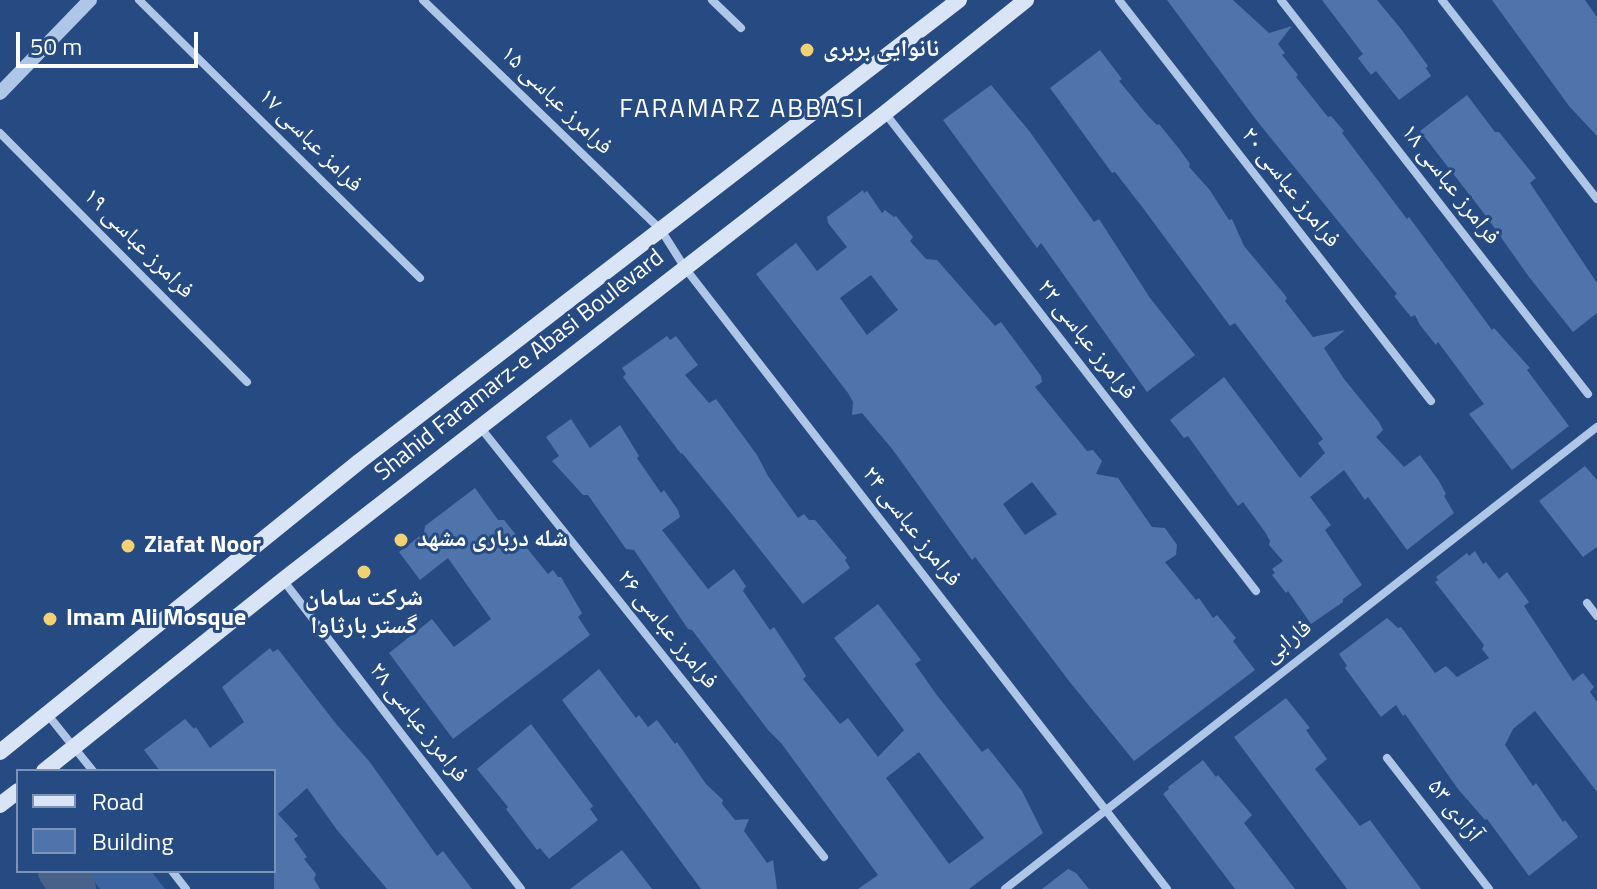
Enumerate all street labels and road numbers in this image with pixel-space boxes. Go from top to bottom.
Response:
street label: فرامرز عباسی ۱۵ [494,40,618,162]
street label: فرامز عباسی ۱۷ [252,83,368,199]
street label: فرامرز عباسی ۱۸ [1394,119,1506,251]
street label: فرامرز عباسی ۲۰ [1234,122,1346,254]
street label: فرامرز عباسی ۱۹ [77,183,199,305]
street label: Shahid Faramarz-e Abasi Boulevard [370,244,670,488]
street label: فرامرز عباسی ۲۲ [1030,274,1142,406]
street label: فرامرز عباسی ۲۴ [855,461,967,593]
street label: فرامرز عباسی ۲۶ [610,565,724,695]
street label: فارابی [1258,614,1318,670]
street label: فرامرز عباسی ۲۸ [362,657,474,789]
street label: ۵۳ آزادی [1420,774,1488,848]

